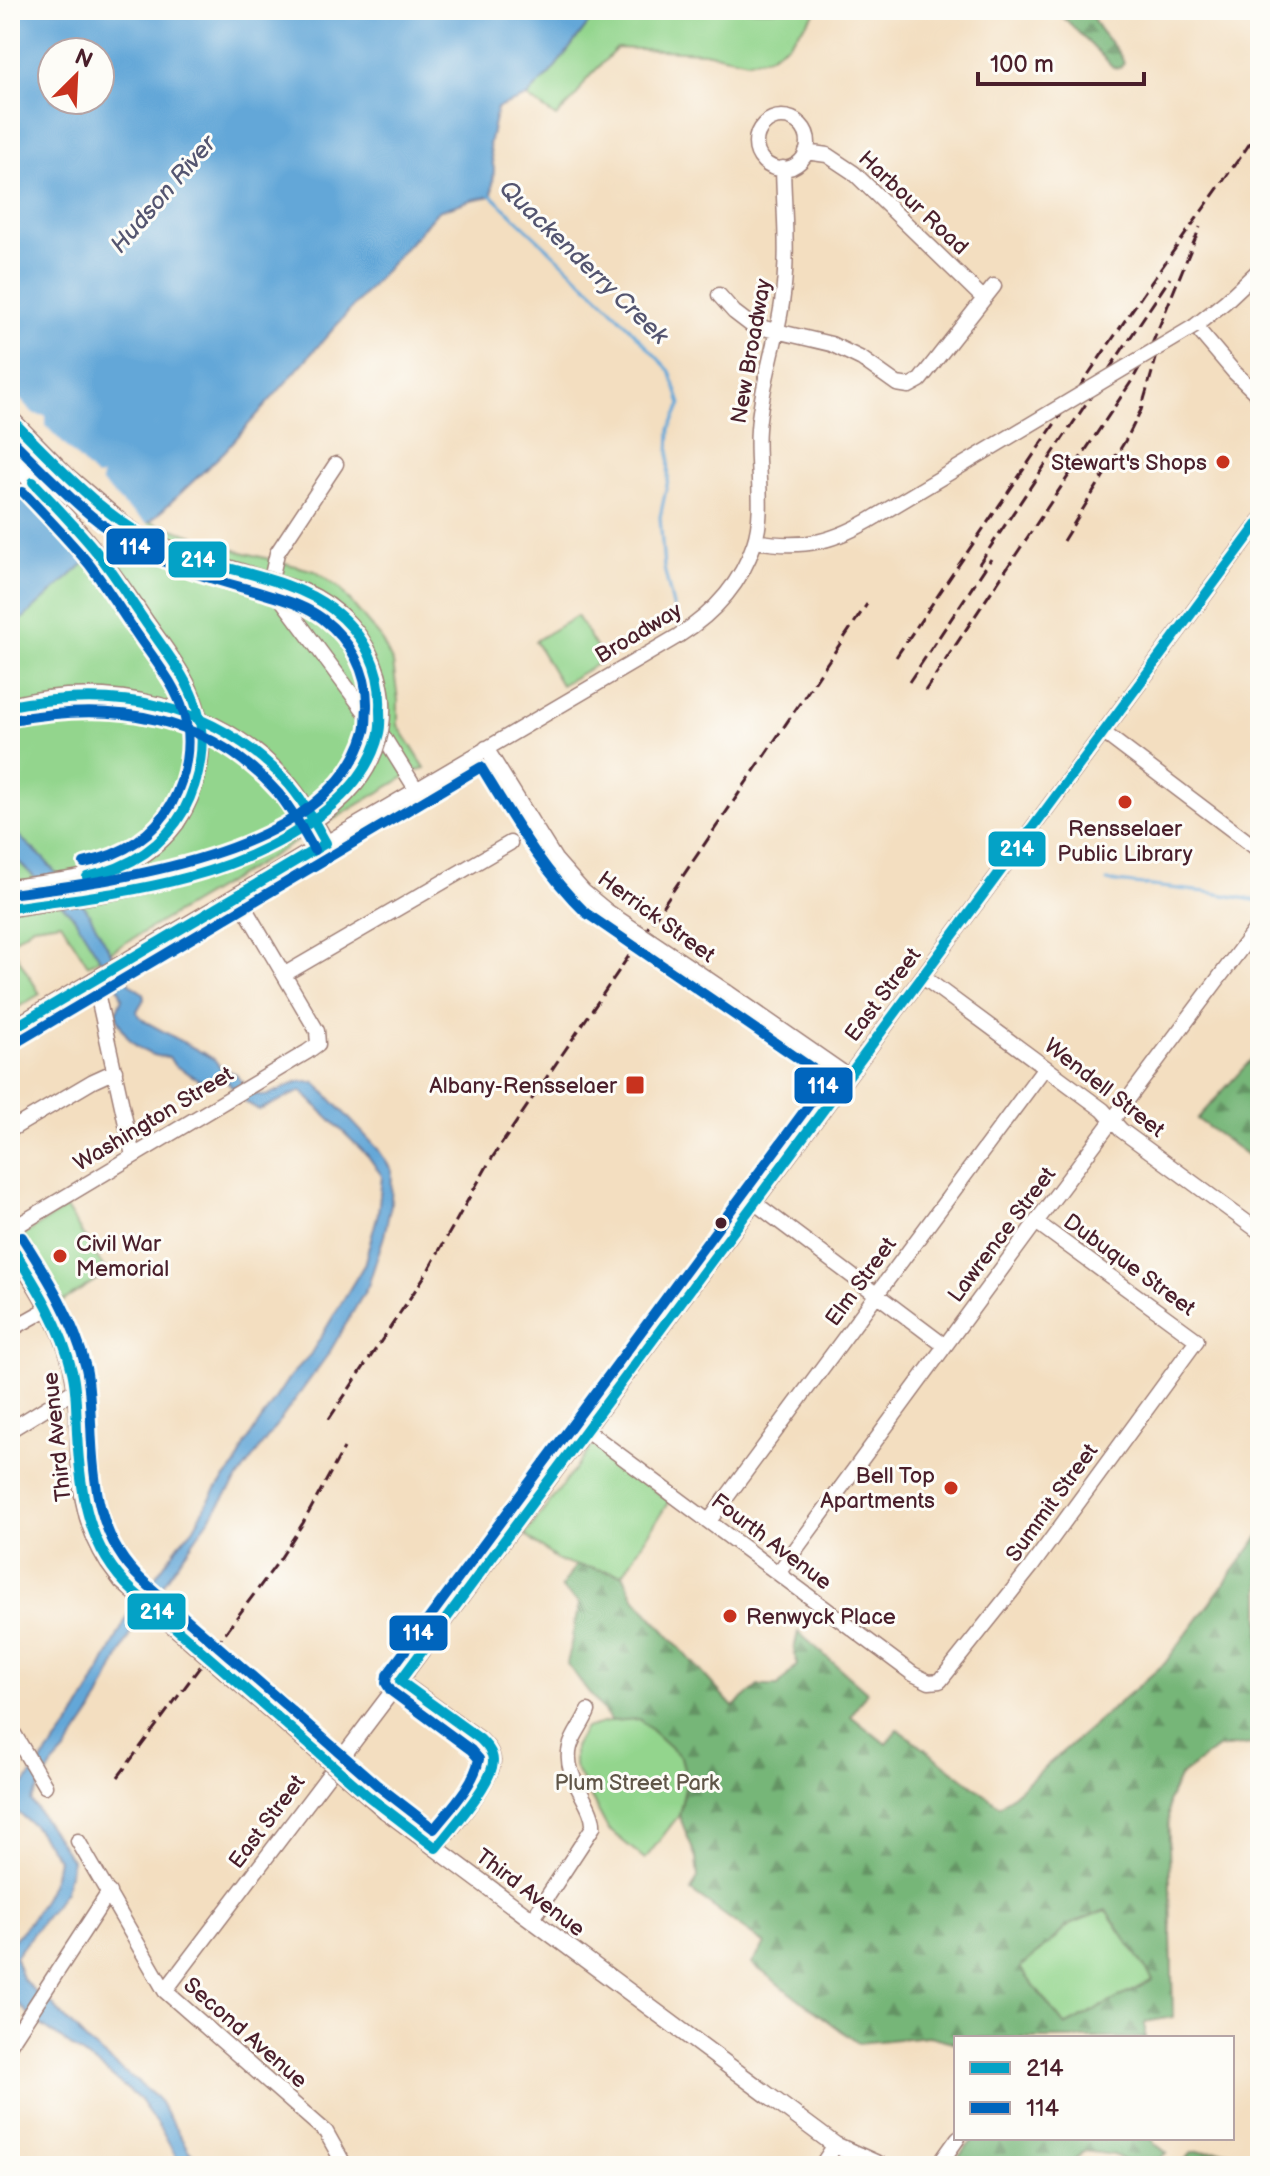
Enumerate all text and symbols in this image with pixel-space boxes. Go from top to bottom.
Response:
north arrow [36,36,116,116]
scale bar [978,36,1144,86]
text: N [70,43,97,75]
text: 100 m [990,50,1054,79]
water label: Hudson River [104,128,224,259]
street label: Harbour Road [852,145,974,261]
water label: Quackenderry Creek [493,174,675,351]
street label: New Broadway [725,277,778,426]
place label: Stewart's Shops [1051,450,1207,477]
marker: Stewart's Shops [1214,453,1232,471]
line badge: 114 [105,527,166,566]
text: 114 [119,534,151,561]
line badge: 214 [167,540,228,579]
text: 214 [181,547,216,574]
street label: Broadway [591,597,687,670]
marker: Rensselaer Public Library [1116,793,1134,811]
place label: Rensselaer Public Library [1057,816,1193,868]
line badge: 214 [987,830,1047,868]
text: 214 [1000,836,1035,863]
street label: Herrick Street [592,866,720,969]
street label: East Street [839,942,927,1047]
street label: Wendell Street [1038,1033,1170,1144]
street label: Washington Street [69,1061,239,1178]
line badge: 114 [793,1066,854,1105]
place label: Albany-Rensselaer [429,1073,618,1100]
text: 114 [807,1073,839,1100]
marker: Albany-Rensselaer [624,1074,646,1096]
street label: Lawrence Street [942,1162,1062,1308]
street label: Dubuque Street [1058,1208,1201,1322]
unlabelled marker [713,1215,729,1231]
place label: Civil War Memorial [76,1231,169,1283]
street label: Elm Street [820,1232,903,1332]
marker: Civil War Memorial [51,1247,69,1265]
street label: Third Avenue [37,1371,78,1503]
street label: Summit Street [1000,1438,1104,1567]
place label: Bell Top Apartments [820,1463,935,1515]
marker: Bell Top Apartments [942,1479,960,1497]
street label: Fourth Avenue [706,1488,837,1596]
line badge: 214 [126,1592,187,1631]
text: 214 [140,1599,175,1626]
place label: Renwyck Place [746,1604,896,1631]
marker: Renwyck Place [721,1607,739,1625]
line badge: 114 [388,1614,449,1652]
text: 114 [402,1620,434,1647]
street label: East Street [223,1769,311,1874]
park label: Plum Street Park [554,1770,720,1797]
street label: Third Avenue [470,1843,590,1943]
street label: Second Avenue [178,1972,312,2094]
legend [954,2036,1234,2140]
text: 214 [1026,2054,1064,2083]
text: 114 [1026,2094,1060,2123]

